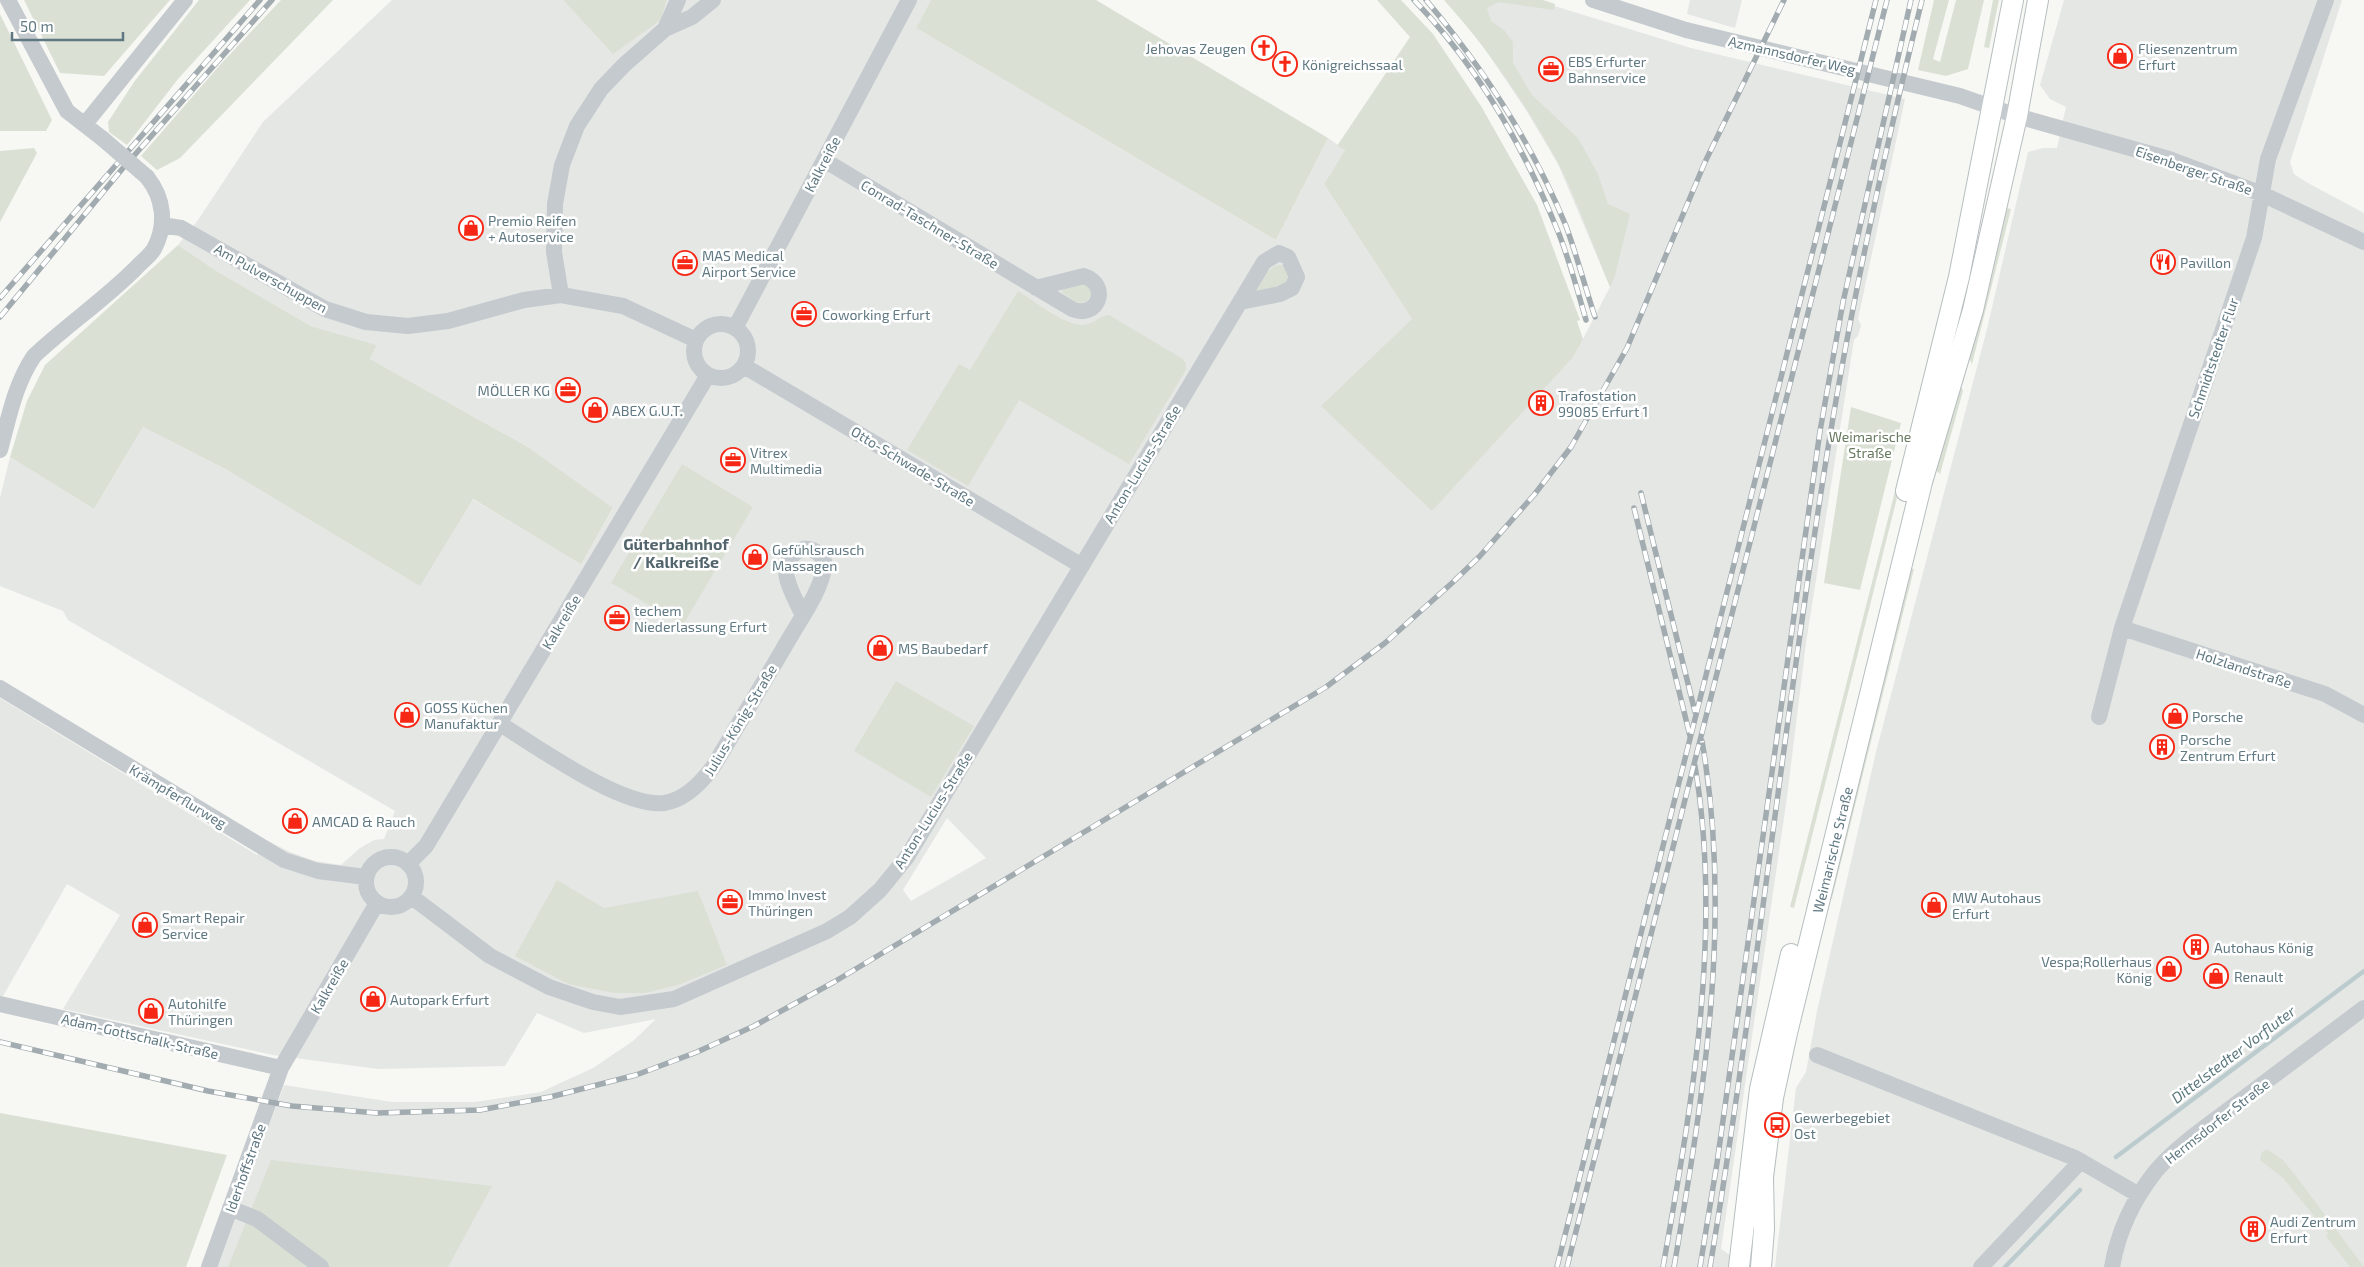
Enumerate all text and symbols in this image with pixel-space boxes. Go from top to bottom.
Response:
scale bar [12,10,124,42]
text: 50 m [20,17,54,35]
street label: Azmannsdorfer Weg [1727,32,1857,78]
church icon: Jehovas Zeugen [1251,35,1277,61]
place label: Jehovas Zeugen [1146,40,1246,57]
place label: Fliesenzentrum Erfurt [2138,40,2237,73]
shop icon: Fliesenzentrum Erfurt [2107,43,2133,69]
church icon: Königreichssaal [1272,51,1298,77]
place label: EBS Erfurter Bahnservice [1568,53,1647,86]
place label: Königreichssaal [1302,56,1403,73]
office icon: EBS Erfurter Bahnservice [1538,56,1564,82]
street label: Kalkreiße [800,133,844,195]
street label: Eisenberger Straße [2133,142,2255,198]
street label: Conrad-Taschner-Straße [858,176,1002,272]
place label: Premio Reifen + Autoservice [488,212,576,245]
shop icon: Premio Reifen + Autoservice [458,215,484,241]
street label: Am Pulverschuppen [212,240,330,316]
place label: MAS Medical Airport Service [702,247,796,280]
restaurant icon: Pavillon [2150,249,2176,275]
office icon: MAS Medical Airport Service [672,250,698,276]
place label: Pavillon [2180,254,2231,271]
street label: Schmidtstedter Flur [2184,295,2242,421]
office icon: Coworking Erfurt [791,301,817,327]
place label: Coworking Erfurt [822,306,930,323]
office icon: MÖLLER KG [555,377,581,403]
place label: MÖLLER KG [478,382,550,399]
place label: Trafostation 99085 Erfurt 1 [1558,387,1648,420]
building icon: Trafostation 99085 Erfurt 1 [1528,390,1554,416]
shop icon: ABEX G.U.T. [582,397,608,423]
place label: ABEX G.U.T. [612,402,683,419]
street label: Anton-Lucius-Straße [1100,402,1184,526]
street label: Otto-Schwade-Straße [848,422,978,510]
park label: Weimarische Straße [1829,428,1911,461]
place label: Vitrex Multimedia [750,444,822,477]
office icon: Vitrex Multimedia [720,447,746,473]
district label: Güterbahnhof / Kalkreiße [623,534,729,571]
place label: Gefühlsrausch Massagen [772,541,864,574]
shop icon: Gefühlsrausch Massagen [742,544,768,570]
street label: Kalkreiße [538,592,584,652]
place label: techem Niederlassung Erfurt [634,602,767,635]
office icon: techem Niederlassung Erfurt [604,605,630,631]
shop icon: MS Baubedarf [867,635,893,661]
place label: MS Baubedarf [898,640,988,657]
street label: Holzlandstraße [2194,645,2294,691]
street label: Julius-König-Straße [700,661,780,779]
place label: GOSS Küchen Manufaktur [424,699,508,732]
shop icon: GOSS Küchen Manufaktur [394,702,420,728]
shop icon: Porsche [2162,703,2188,729]
place label: Porsche [2192,708,2243,725]
place label: Porsche Zentrum Erfurt [2180,731,2276,764]
building icon: Porsche Zentrum Erfurt [2149,734,2175,760]
street label: Anton-Lucius-Straße [890,748,976,872]
street label: Krämpferflurweg [126,760,230,832]
street label: Weimarische Straße [1808,785,1856,914]
shop icon: AMCAD & Rauch [282,808,308,834]
place label: AMCAD & Rauch [312,813,415,830]
place label: Immo Invest Thüringen [748,886,826,919]
office icon: Immo Invest Thüringen [717,889,743,915]
place label: MW Autohaus Erfurt [1952,889,2041,922]
shop icon: MW Autohaus Erfurt [1921,892,1947,918]
place label: Smart Repair Service [162,909,245,942]
shop icon: Smart Repair Service [132,912,158,938]
building icon: Autohaus König [2183,934,2209,960]
place label: Autohaus König [2214,939,2314,956]
place label: Vespa;Rollerhaus König [2041,953,2152,986]
street label: Kalkreiße [306,955,352,1017]
shop icon: Vespa;Rollerhaus König [2156,956,2182,982]
shop icon: Renault [2203,963,2229,989]
place label: Renault [2234,968,2283,985]
shop icon: Autopark Erfurt [360,986,386,1012]
place label: Autopark Erfurt [390,991,489,1008]
place label: Autohilfe Thüringen [168,995,233,1028]
shop icon: Autohilfe Thüringen [138,998,164,1024]
water label: Dittelstedter Vorfluter [2167,1001,2299,1107]
street label: Adam-Gottschalk-Straße [60,1010,220,1062]
street label: Hermsdorfer Straße [2161,1075,2273,1167]
place label: Gewerbegebiet Ost [1794,1109,1890,1142]
bus stop icon: Gewerbegebiet Ost [1764,1112,1790,1138]
street label: Iderhoffstraße [221,1121,269,1215]
place label: Audi Zentrum Erfurt [2270,1213,2356,1246]
building icon: Audi Zentrum Erfurt [2240,1216,2266,1242]

